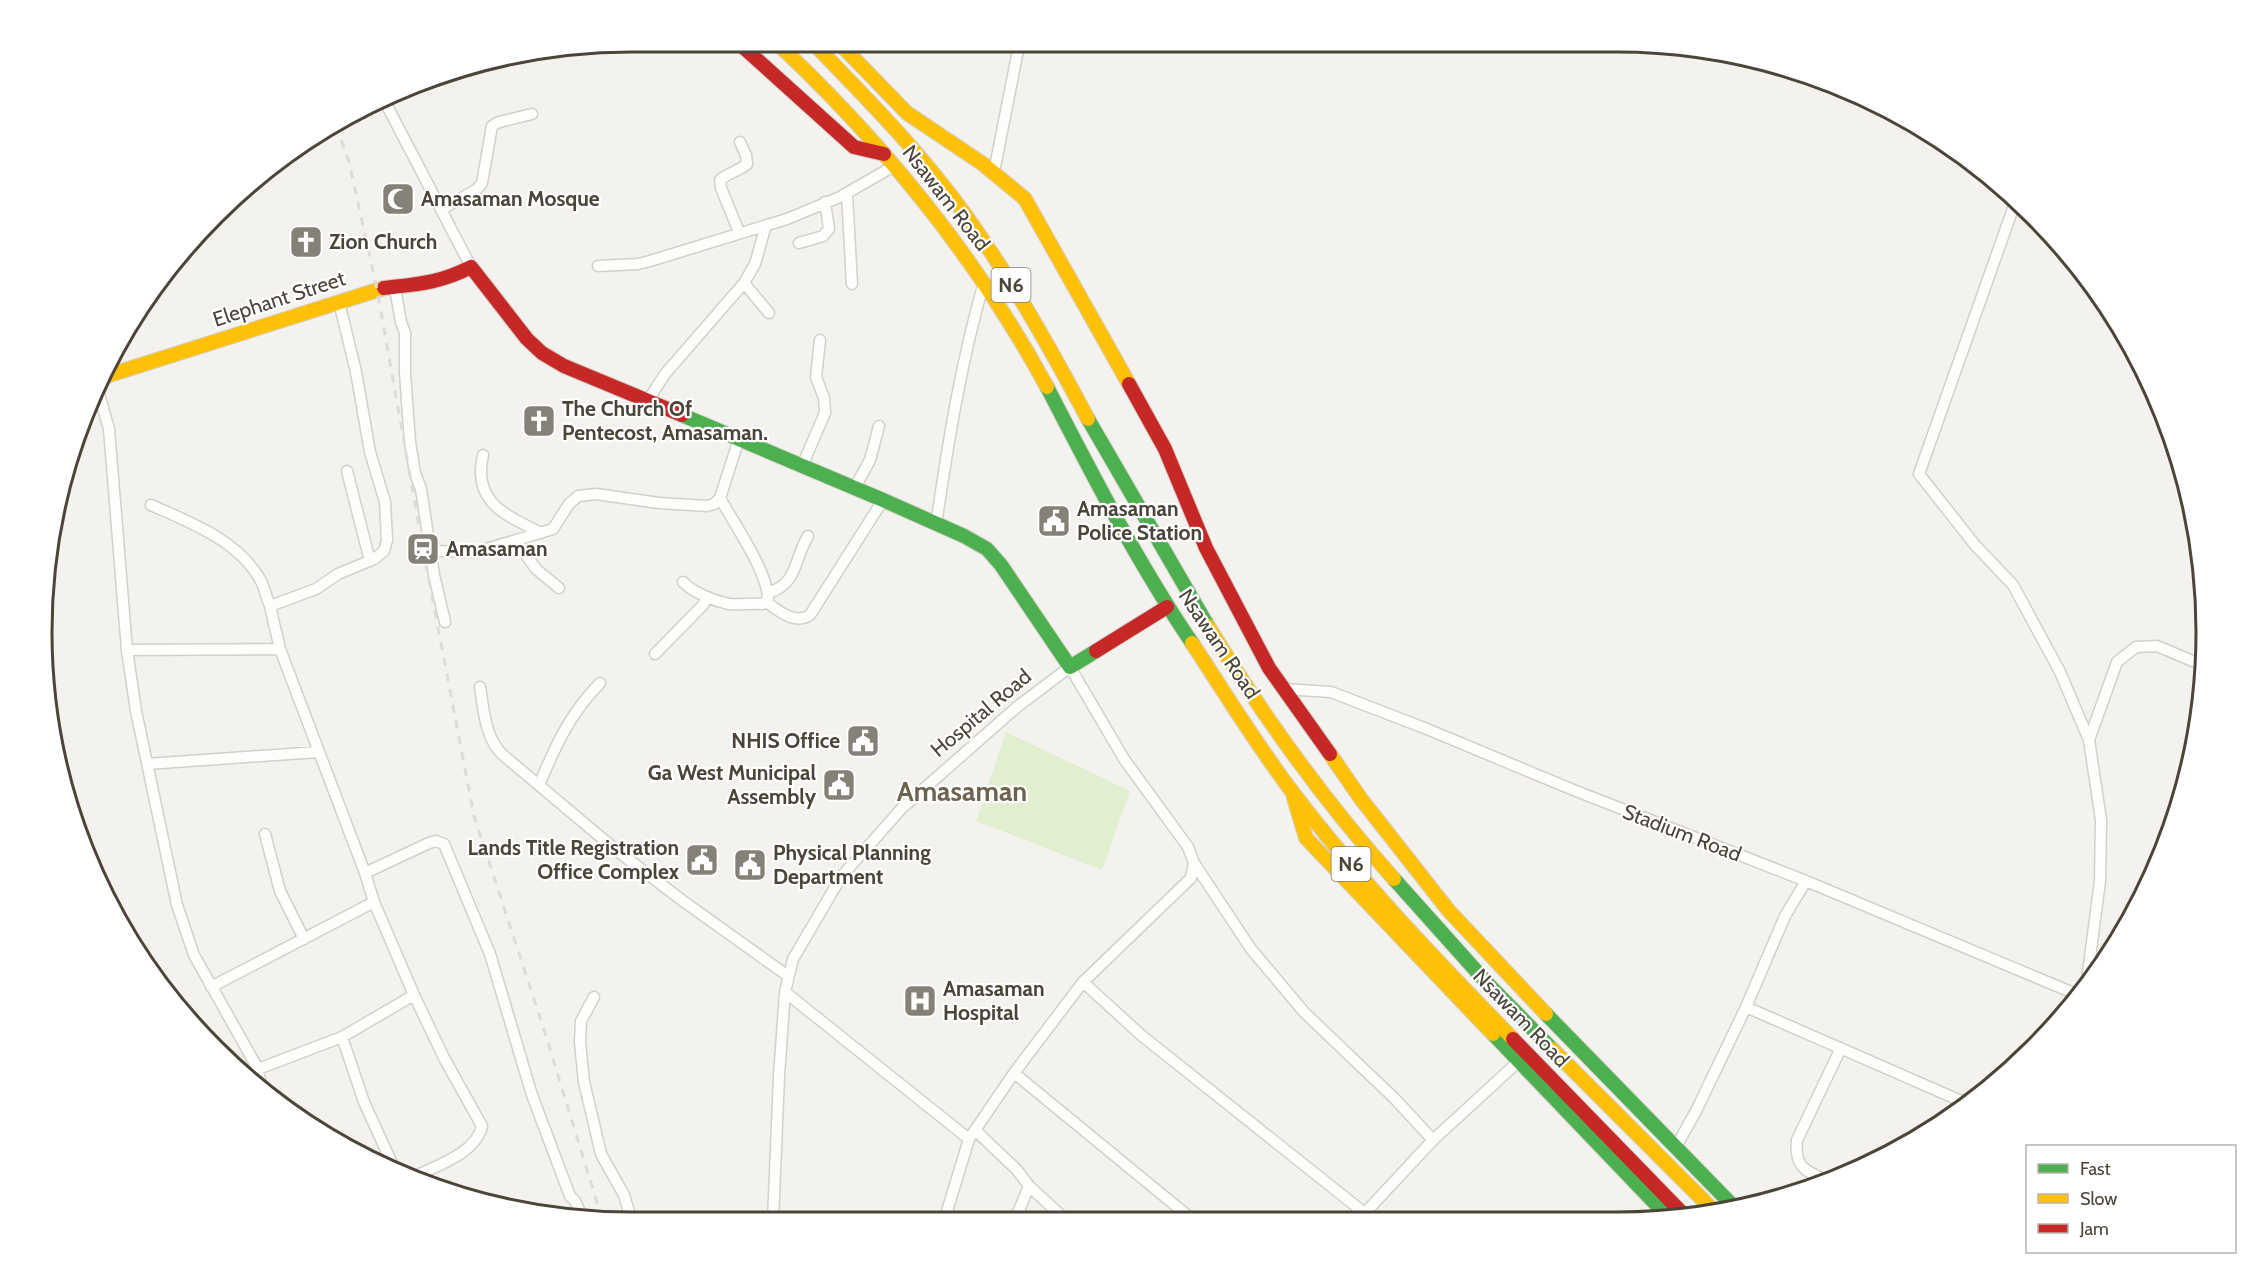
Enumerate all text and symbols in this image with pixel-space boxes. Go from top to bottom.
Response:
street label: Nsawam Road [897,140,995,255]
mosque icon: Amasaman Mosque [380,181,416,217]
place label: Amasaman Mosque [421,186,600,211]
church icon: Zion Church [288,224,324,260]
place label: Zion Church [329,229,437,254]
street label: Elephant Street [209,265,348,332]
road number: N6 [992,268,1030,302]
place label: The Church Of Pentecost, Amasaman. [562,396,768,445]
church icon: The Church Of Pentecost, Amasaman. [521,403,557,439]
place label: Amasaman Police Station [1077,496,1202,545]
public building icon: Amasaman Police Station [1036,503,1072,539]
station icon: Amasaman [405,531,441,567]
place label: Amasaman [446,536,547,561]
street label: Nsawam Road [1174,584,1265,703]
street label: Hospital Road [925,663,1036,762]
public building icon: NHIS Office [845,723,881,759]
place label: NHIS Office [731,728,840,753]
place label: Ga West Municipal Assembly [648,760,817,809]
public building icon: Ga West Municipal Assembly [821,767,857,803]
district label: Amasaman [897,775,1027,808]
street label: Stadium Road [1619,798,1745,867]
place label: Lands Title Registration Office Complex [468,835,680,884]
place label: Physical Planning Department [773,840,931,889]
public building icon: Lands Title Registration Office Complex [684,842,720,878]
public building icon: Physical Planning Department [732,847,768,883]
road number: N6 [1332,847,1370,881]
street label: Nsawam Road [1468,963,1574,1072]
place label: Amasaman Hospital [943,976,1044,1025]
hospital icon: Amasaman Hospital [902,983,938,1019]
legend [2026,1145,2236,1253]
text: Fast [2080,1158,2111,1180]
text: Slow [2080,1188,2117,1210]
text: Jam [2079,1218,2109,1240]

